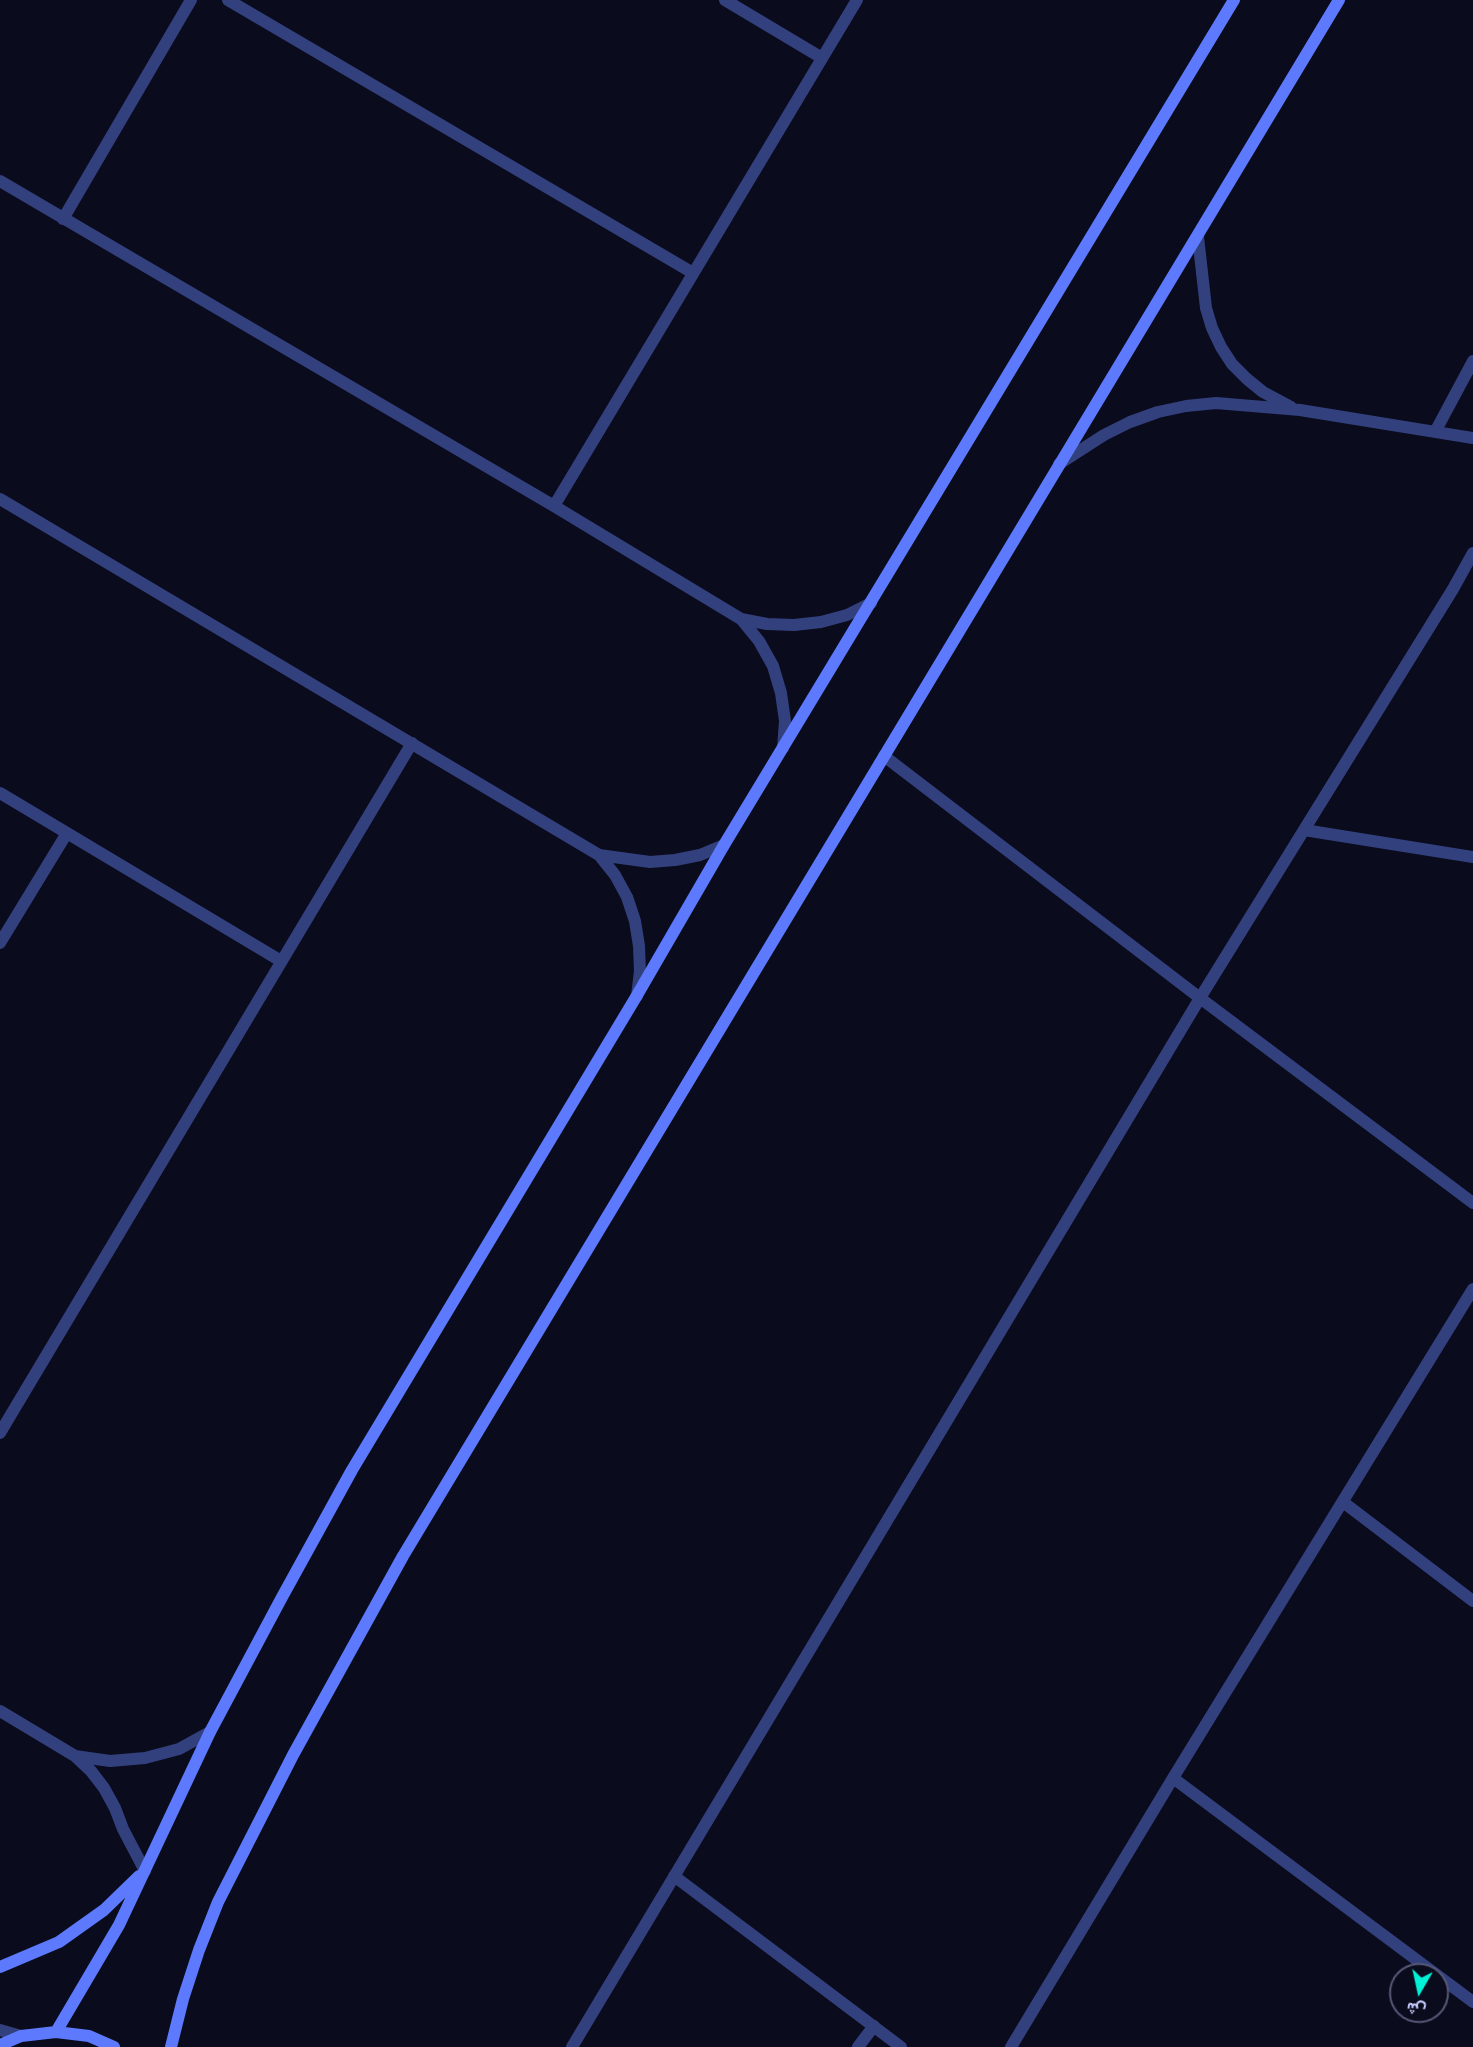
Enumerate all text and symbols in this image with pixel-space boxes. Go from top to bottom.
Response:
north arrow [1389,1963,1449,2023]
text: ش [1405,1997,1428,2021]

